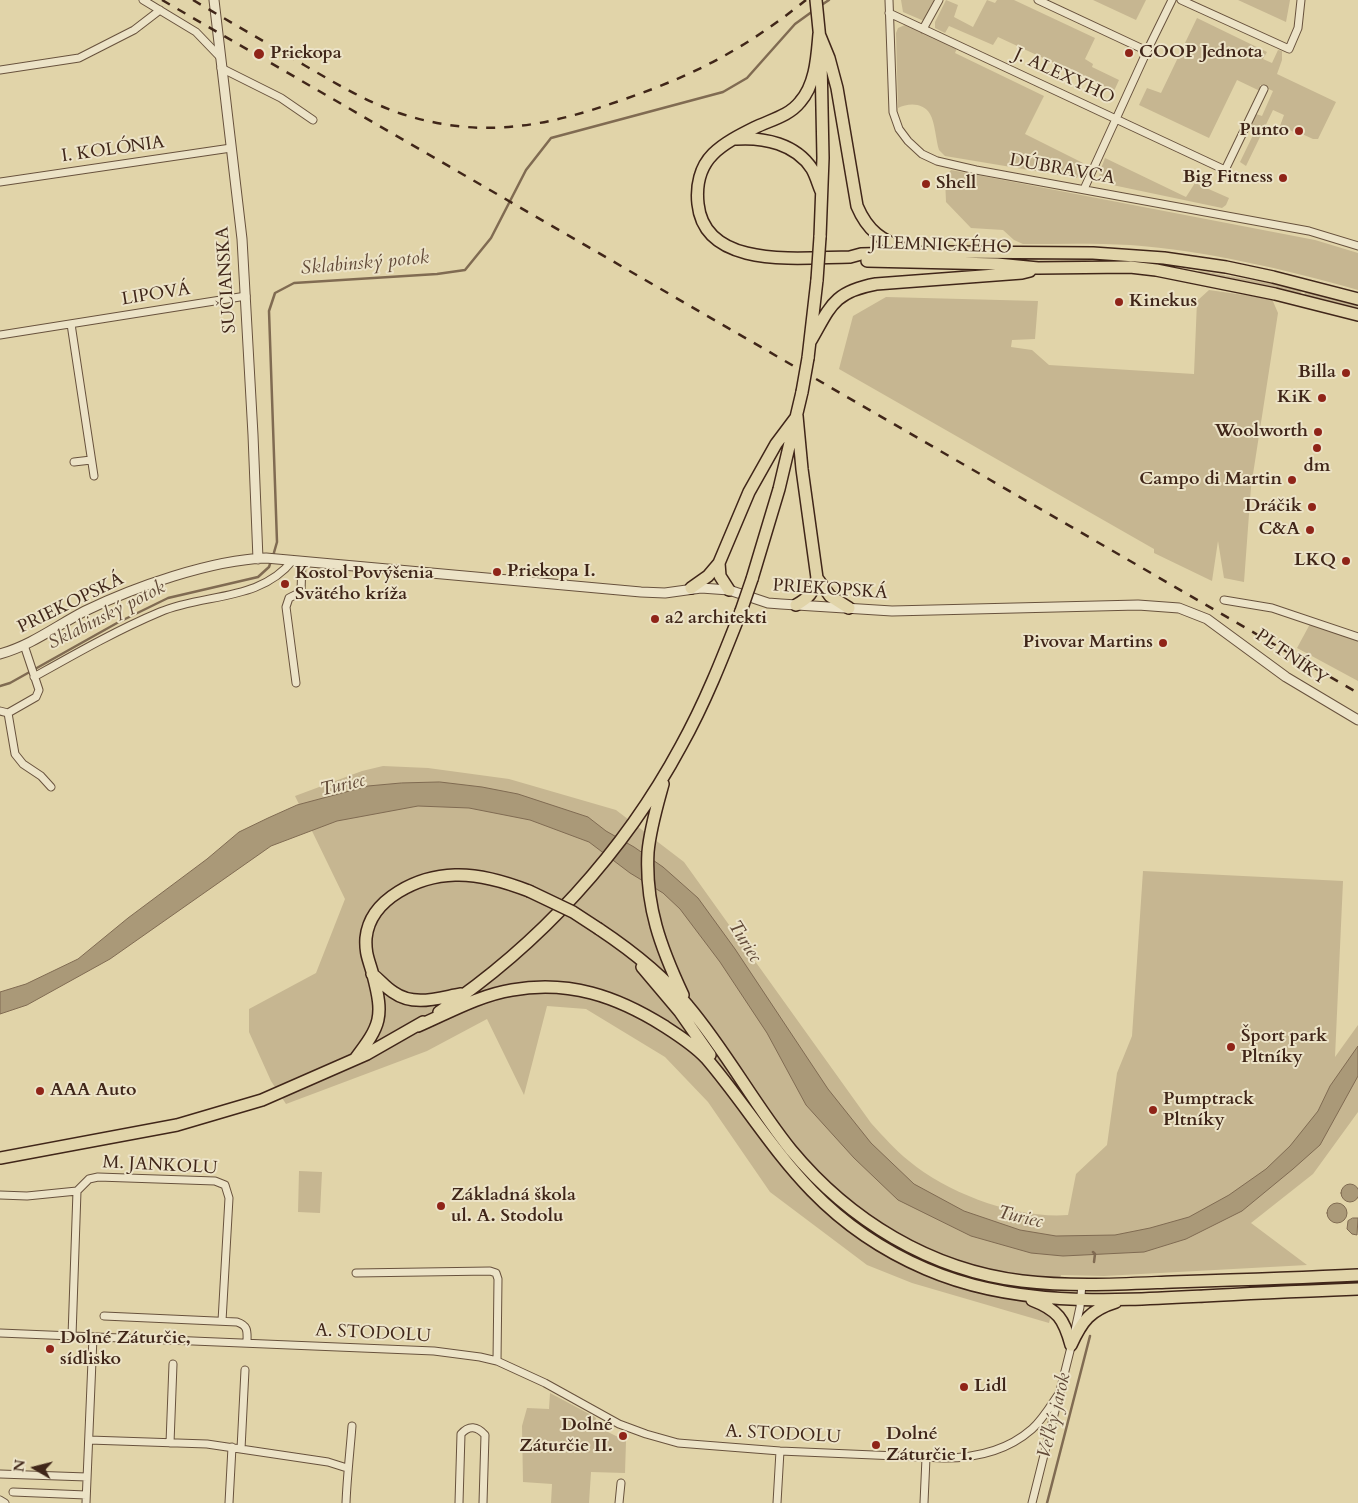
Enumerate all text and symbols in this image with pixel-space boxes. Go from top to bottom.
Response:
place label: COOP Jednota [1139,42,1263,64]
place label: Priekopa [270,43,342,65]
street label: J. ALEXYHO [1010,44,1118,110]
marker: Priekopa [252,47,266,61]
marker: COOP Jednota [1123,47,1135,59]
place label: Punto [1239,120,1289,142]
marker: Punto [1293,125,1305,137]
street label: I. KOLÓNIA [60,132,166,168]
street label: DÚBRAVCA [1008,150,1116,190]
place label: Big Fitness [1183,167,1273,189]
marker: Big Fitness [1277,172,1289,184]
place label: Shell [936,173,976,195]
marker: Shell [920,178,932,190]
street label: SUČIANSKA [212,226,242,334]
street label: JILEMNICKÉHO [870,233,1012,259]
water label: Sklabinský potok [300,247,430,281]
street label: LIPOVÁ [120,279,192,311]
place label: Kinekus [1129,291,1197,313]
marker: Kinekus [1113,296,1125,308]
place label: Billa [1298,362,1336,384]
marker: Billa [1340,367,1352,379]
place label: KiK [1277,387,1312,409]
marker: KiK [1316,392,1328,404]
place label: Woolworth [1215,421,1308,443]
marker: Woolworth [1312,426,1324,438]
marker: dm [1311,442,1323,454]
place label: dm [1304,456,1330,478]
place label: Campo di Martin [1139,469,1282,491]
marker: Campo di Martin [1286,474,1298,486]
place label: Dráčik [1245,496,1302,518]
marker: Dráčik [1306,501,1318,513]
place label: C&A [1258,519,1300,541]
marker: C&A [1304,524,1316,536]
place label: LKQ [1294,550,1336,572]
marker: LKQ [1340,555,1352,567]
place label: Priekopa I. [507,561,596,583]
place label: Kostol Povýšenia Svätého kríža [295,563,434,606]
marker: Priekopa I. [491,566,503,578]
street label: PRIEKOPSKÁ [15,569,127,639]
street label: PRIEKOPSKÁ [772,575,888,605]
water label: Sklabinský potok [45,577,169,655]
marker: Kostol Povýšenia Svätého kríža [279,578,291,590]
place label: a2 architekti [665,608,767,630]
marker: a2 architekti [649,613,661,625]
street label: PLTNÍKY [1251,625,1331,691]
place label: Pivovar Martins [1023,632,1153,654]
marker: Pivovar Martins [1157,637,1169,649]
water label: Turiec [318,770,368,802]
water label: Turiec [722,917,766,967]
place label: Šport park Pltníky [1241,1026,1327,1068]
marker: Šport park Pltníky [1225,1041,1237,1053]
place label: AAA Auto [50,1080,136,1102]
marker: AAA Auto [34,1085,46,1097]
place label: Pumptrack Pltníky [1163,1089,1254,1132]
marker: Pumptrack Pltníky [1147,1104,1159,1116]
street label: M. JANKOLU [102,1152,218,1180]
place label: Základná škola ul. A. Stodolu [451,1185,576,1228]
marker: Základná škola ul. A. Stodolu [435,1200,447,1212]
water label: Turiec [995,1202,1045,1234]
street label: A. STODOLU [315,1320,431,1348]
place label: Dolné Záturčie, sídlisko [60,1328,191,1370]
marker: Dolné Záturčie, sídlisko [44,1343,56,1355]
water label: Veľký jarok [1033,1371,1077,1461]
place label: Lidl [974,1376,1007,1398]
marker: Lidl [958,1381,970,1393]
place label: Dolné Záturčie II. [519,1415,613,1458]
street label: A. STODOLU [725,1421,841,1449]
place label: Dolné Záturčie I. [886,1424,973,1466]
marker: Dolné Záturčie II. [617,1430,629,1442]
marker: Dolné Záturčie I. [870,1439,882,1451]
north arrow [10,1443,60,1493]
text: N [9,1459,30,1473]

